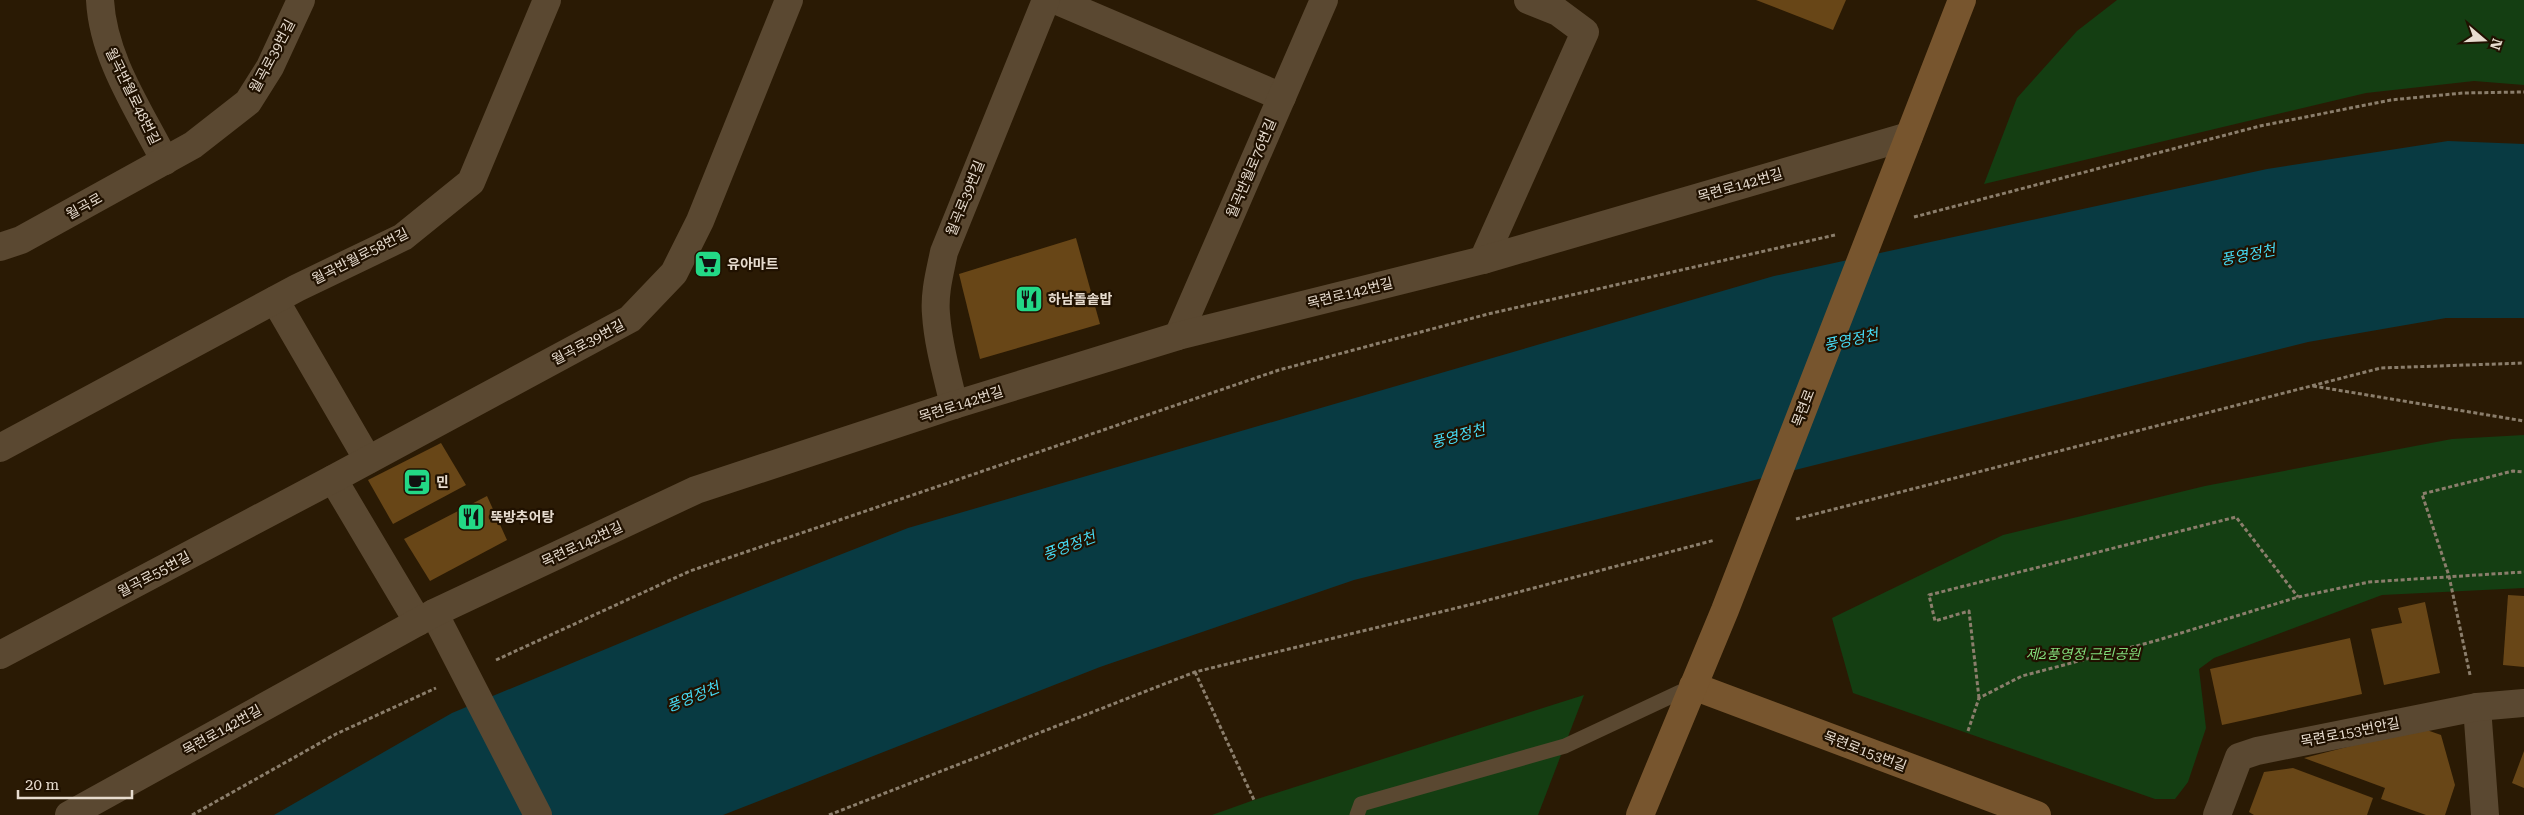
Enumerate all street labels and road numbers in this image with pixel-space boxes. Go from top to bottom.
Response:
street label: 월곡로39번길 [246,17,298,95]
street label: 월곡반월로48번길 [103,45,163,147]
street label: 월곡반월로76번길 [1223,116,1279,220]
street label: 월곡로39번길 [943,158,987,238]
street label: 목련로142번길 [1696,165,1784,205]
street label: 월곡로 [63,190,105,222]
street label: 월곡반월로58번길 [309,225,411,287]
street label: 목련로142번길 [1305,275,1395,311]
street label: 월곡로39번길 [549,316,627,368]
street label: 목련로142번길 [917,383,1005,425]
street label: 목련로 [1789,387,1817,429]
street label: 목련로142번길 [539,518,625,570]
street label: 월곡로55번길 [115,548,193,600]
street label: 목련로142번길 [180,702,264,758]
street label: 목련로153번안길 [2299,715,2401,749]
street label: 목련로153번길 [1821,728,1909,774]

